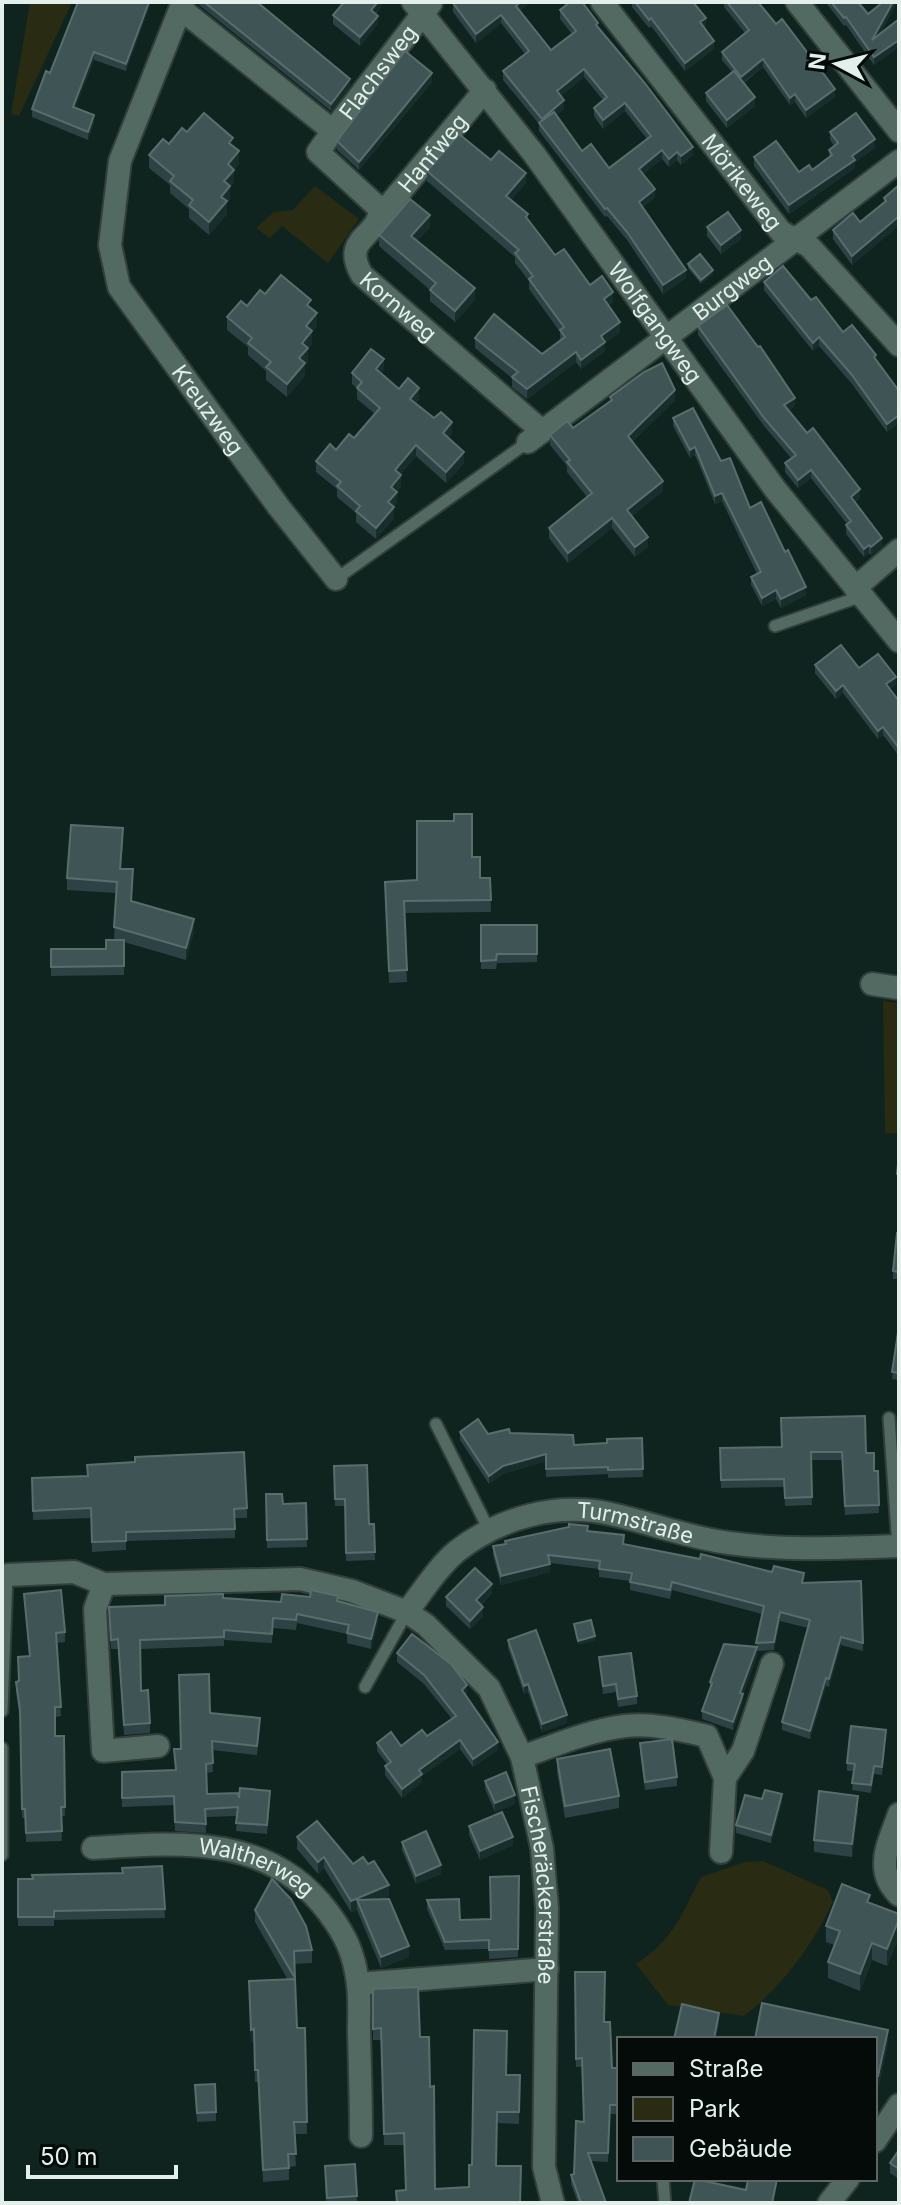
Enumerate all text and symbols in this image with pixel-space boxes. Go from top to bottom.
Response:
street label: Flachsweg [334,20,422,125]
north arrow [797,24,877,104]
text: N [803,52,831,71]
street label: Hanfweg [392,109,473,197]
street label: Mörikeweg [696,129,788,235]
street label: Burgweg [687,249,777,326]
street label: Wolfgangweg [603,257,708,388]
street label: Kornweg [355,266,442,347]
street label: Kreuzweg [167,360,249,460]
street label: Turmstraße [576,1497,696,1549]
street label: Fischeräckerstraße [516,1783,560,1985]
street label: Waltherweg [197,1833,320,1902]
legend [617,2037,877,2181]
text: Straße [689,2054,764,2083]
text: Park [689,2094,740,2123]
scale bar [28,2129,176,2179]
text: Gebäude [689,2134,792,2163]
text: 50 m [40,2142,98,2171]

